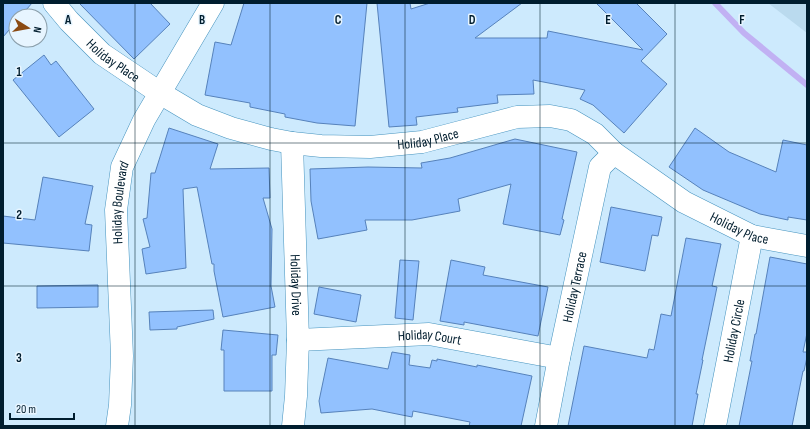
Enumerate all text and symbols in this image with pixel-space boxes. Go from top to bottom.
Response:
north arrow [8,8,48,48]
text: A [64,12,72,28]
text: B [199,12,205,28]
text: C [335,12,342,28]
text: D [469,12,476,28]
text: E [605,12,611,28]
text: F [739,12,745,28]
text: N [30,26,44,34]
street label: Holiday Place [83,35,143,86]
text: 1 [16,64,22,80]
street label: Holiday Place [396,125,461,153]
street label: Holiday Boulevard [108,158,133,244]
text: 2 [16,207,22,223]
street label: Holiday Place [707,208,770,248]
street label: Holiday Terrace [559,250,591,324]
street label: Holiday Drive [286,254,305,316]
street label: Holiday Circle [720,298,749,364]
street label: Holiday Court [398,326,463,349]
text: 3 [16,350,22,366]
scale bar [10,395,74,421]
text: 20 m [16,402,36,417]

